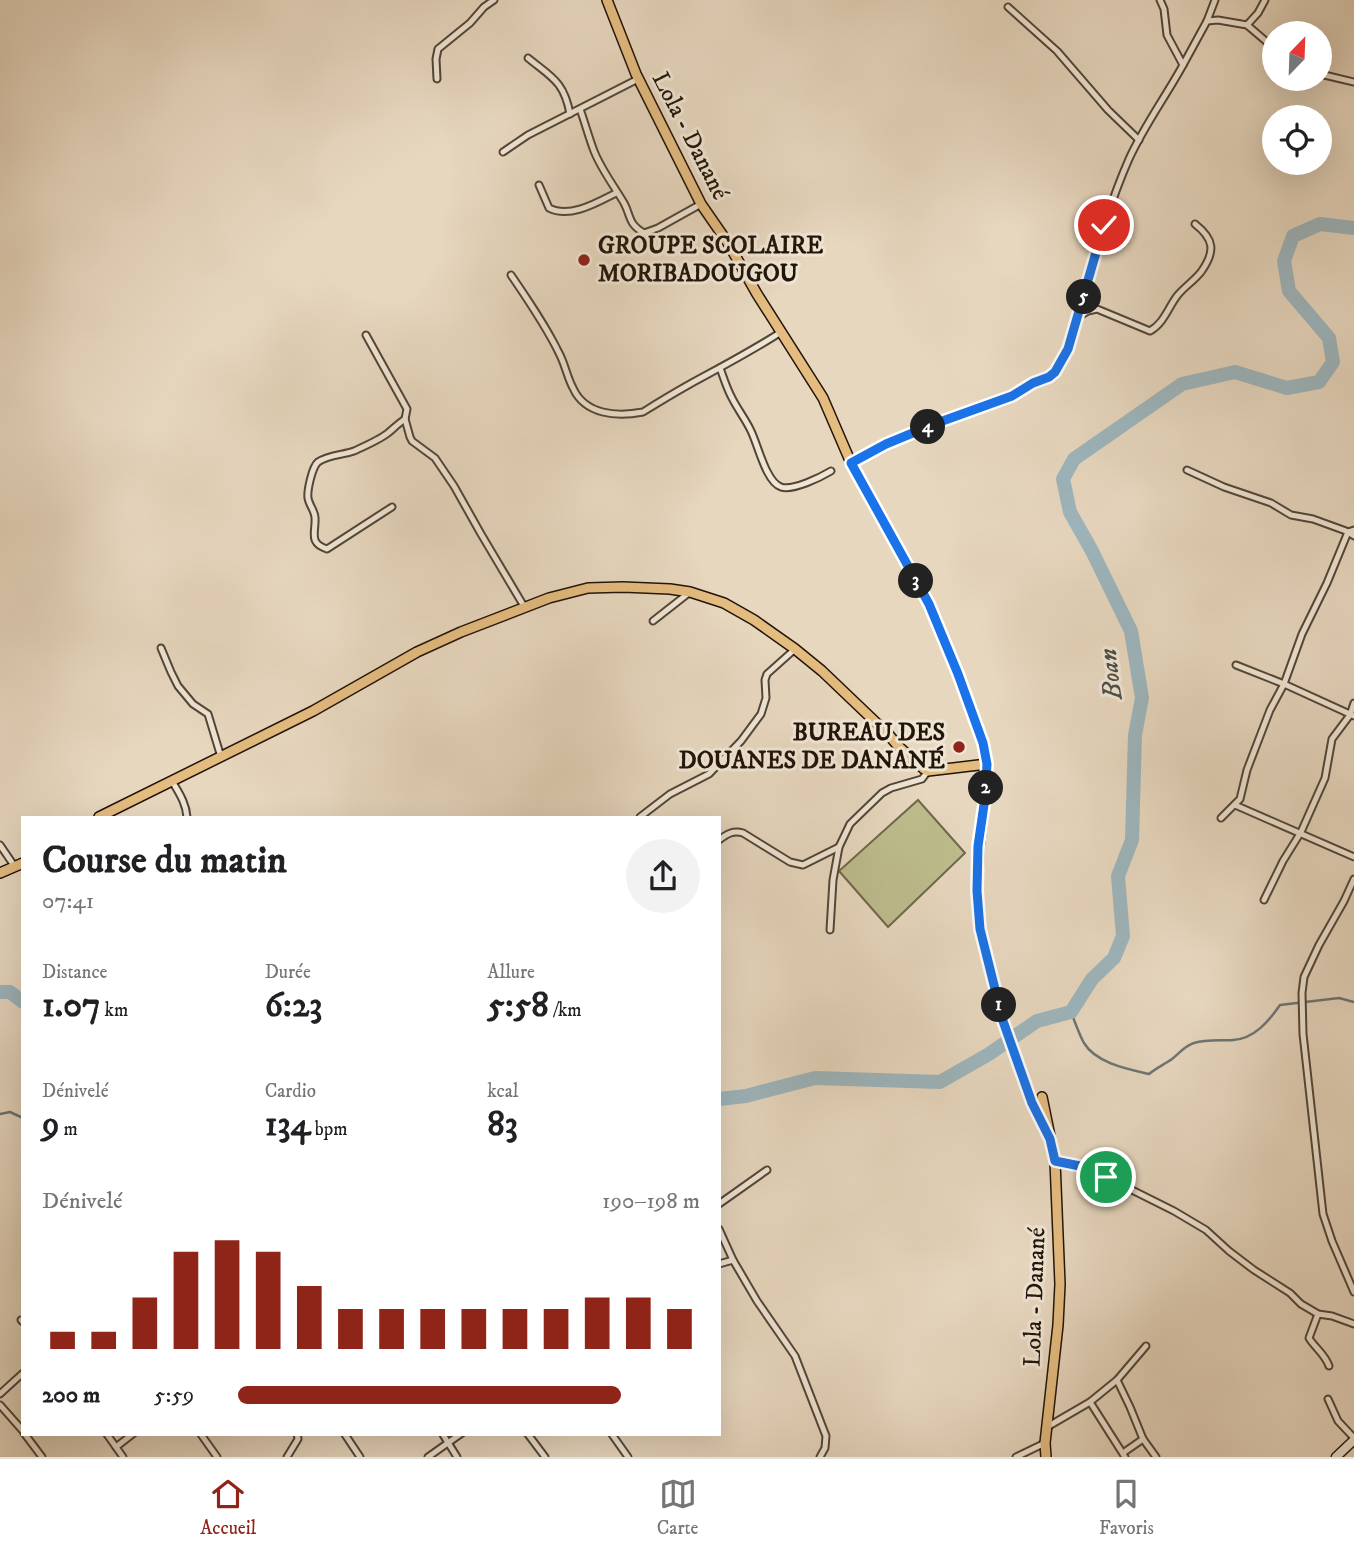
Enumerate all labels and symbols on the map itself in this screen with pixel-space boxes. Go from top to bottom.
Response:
north arrow [1262,21,1332,91]
street label: Lola - Danané [645,67,735,205]
pin [1074,195,1134,255]
place label: GROUPE SCOLAIRE MORIBADOUGOU [598,231,823,289]
marker: GROUPE SCOLAIRE MORIBADOUGOU [576,252,592,268]
pin: 5 [1066,280,1102,314]
pin: 4 [911,410,946,444]
pin: 3 [898,564,934,598]
water label: Boan [1092,647,1130,702]
place label: BUREAU DES DOUANES DE DANANÉ [679,718,945,776]
marker: BUREAU DES DOUANES DE DANANÉ [951,739,967,755]
pin: 2 [968,770,1004,806]
pin: 1 [982,988,1016,1023]
pin [1076,1147,1136,1207]
street label: Lola - Danané [1018,1227,1052,1367]

